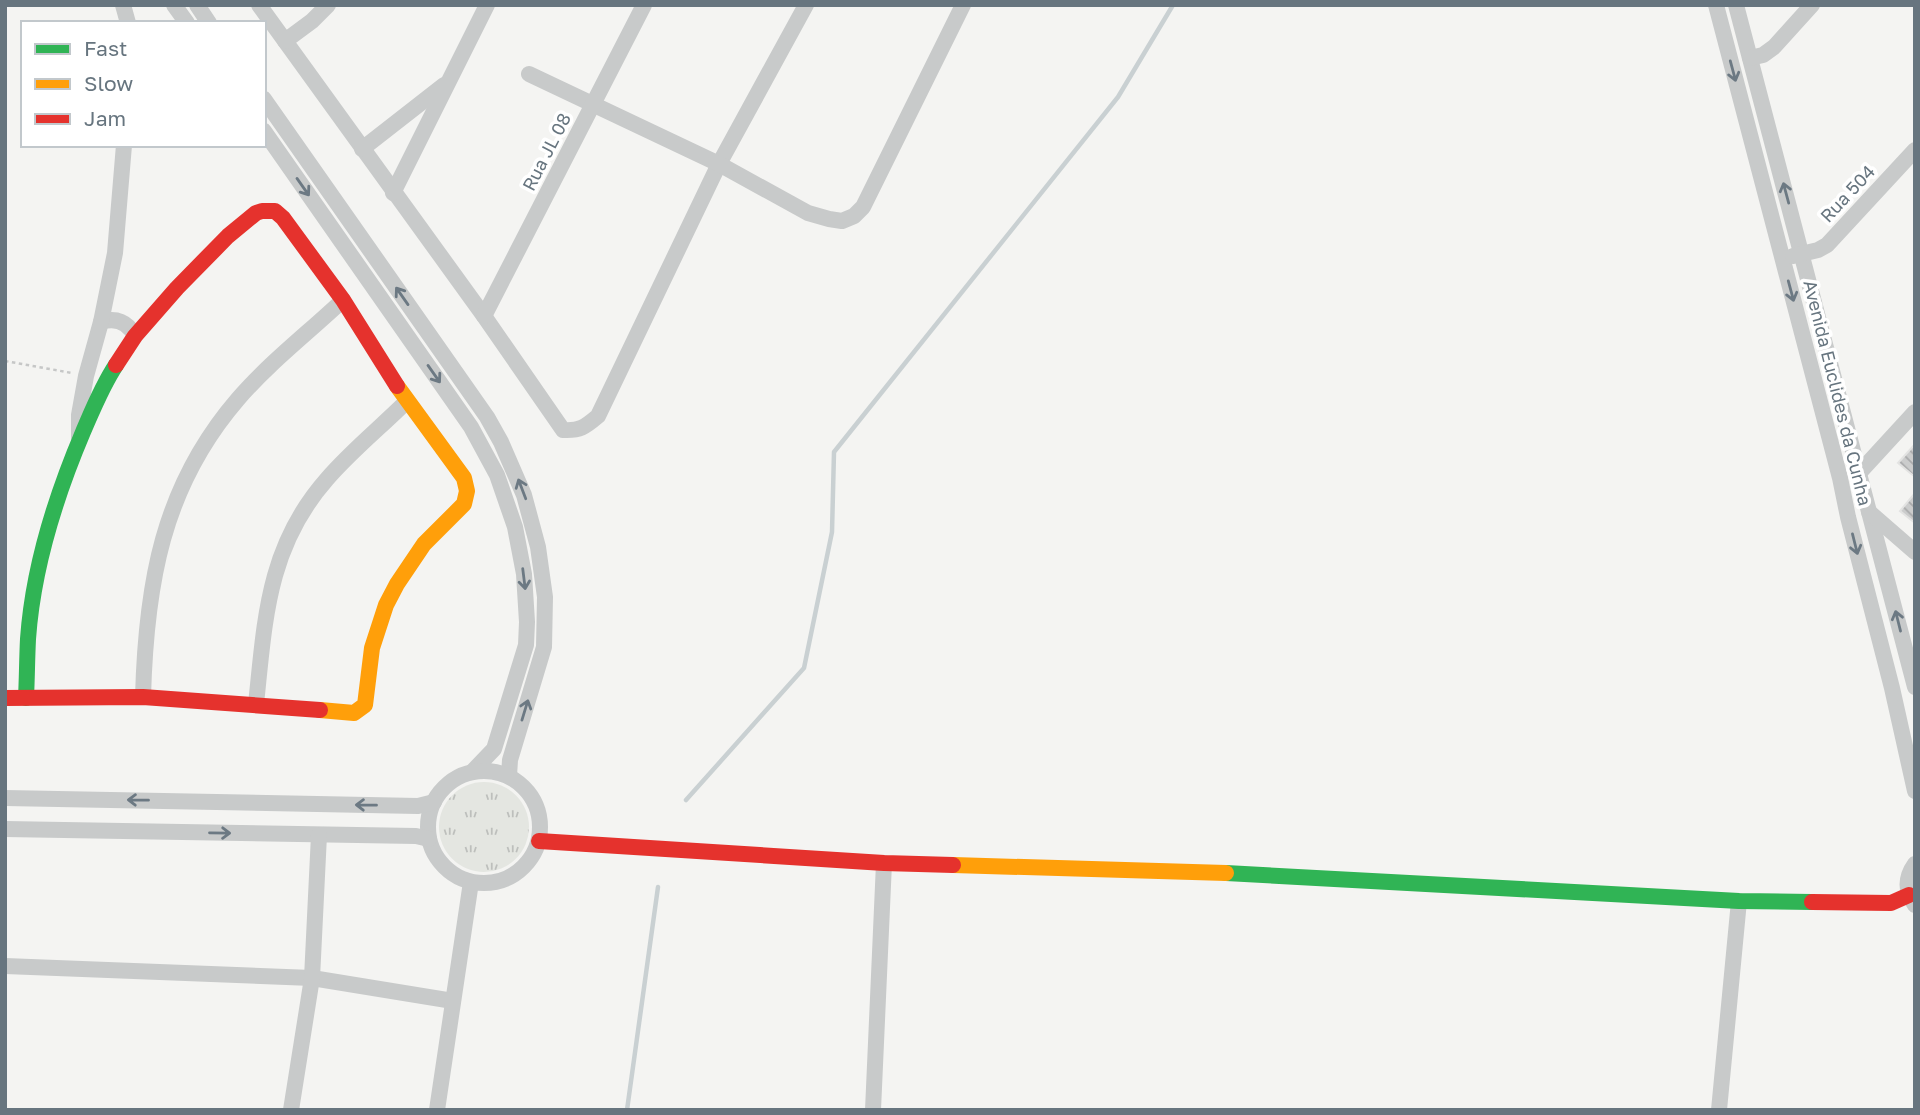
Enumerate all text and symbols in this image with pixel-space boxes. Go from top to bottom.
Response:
legend [21,21,266,147]
text: Fast [84,35,127,61]
one-way arrow [1727,59,1740,82]
text: Slow [84,70,133,96]
text: Jam [84,105,126,131]
street label: Rua JL 08 [517,109,575,194]
street label: Rua 504 [1815,160,1879,226]
one-way arrow [296,177,310,196]
one-way arrow [1778,183,1791,205]
street label: Avenida Euclides da Cunha [1799,278,1877,508]
one-way arrow [1785,279,1798,302]
one-way arrow [395,287,409,306]
one-way arrow [427,363,441,383]
one-way arrow [514,478,527,500]
one-way arrow [1849,532,1862,555]
one-way arrow [518,567,531,590]
one-way arrow [1891,610,1904,633]
one-way arrow [520,700,533,722]
one-way arrow [127,794,150,807]
one-way arrow [355,798,378,811]
one-way arrow [209,826,232,840]

